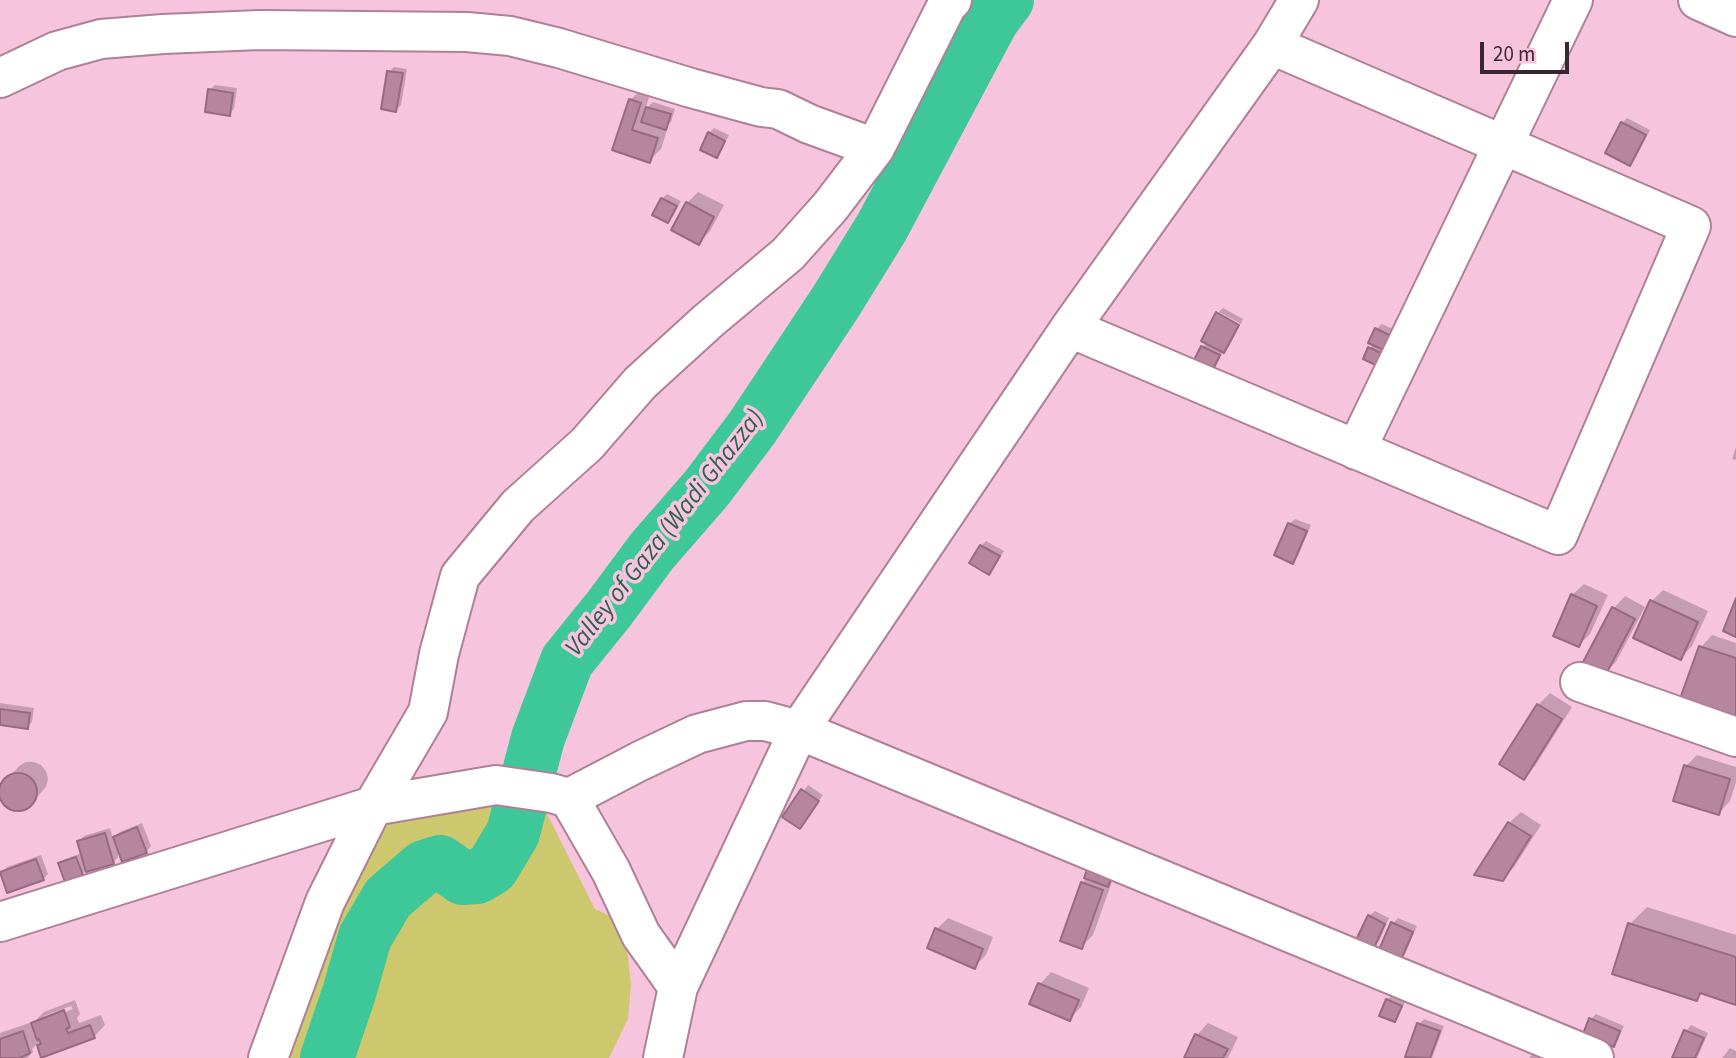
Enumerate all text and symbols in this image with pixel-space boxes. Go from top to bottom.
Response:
scale bar [1484,28,1573,72]
text: 20 m [1493,39,1535,69]
water label: Valley of Gaza (Wadi Ghazza) [560,404,772,664]

